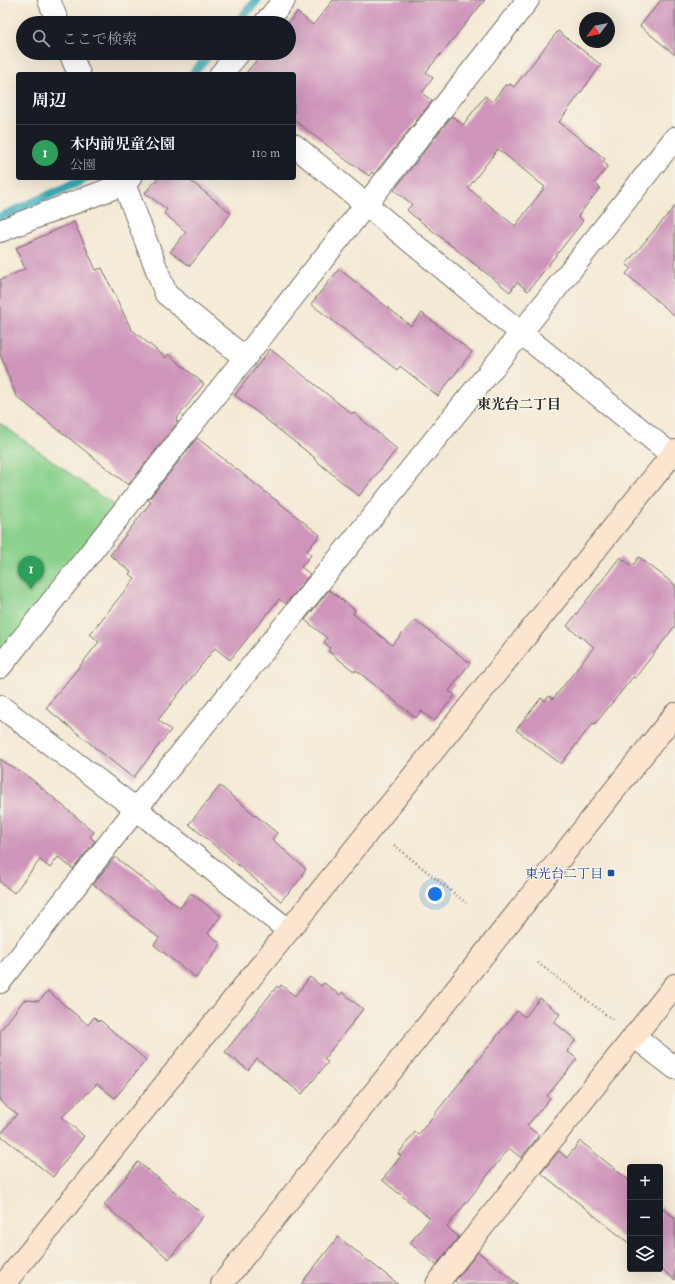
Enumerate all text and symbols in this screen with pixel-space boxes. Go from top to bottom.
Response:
north arrow [579,12,615,48]
search box [16,16,296,60]
icon: search [30,27,52,49]
text: ここで検索 [62,30,137,49]
text: 周辺 [32,90,66,111]
text: 木内前児童公園 [70,135,175,154]
text: 1 [43,145,47,161]
text: 110 m [251,145,280,161]
text: 公園 [70,157,96,173]
district label: 東光台二丁目 [477,396,561,413]
pin: 1 [18,556,44,589]
place label: 東光台二丁目 [525,866,603,882]
marker: 東光台二丁目 [606,868,616,878]
your location [425,884,445,904]
map controls [627,1164,663,1272]
button: + [627,1164,663,1200]
button: − [627,1200,663,1236]
button: layers [627,1236,663,1272]

